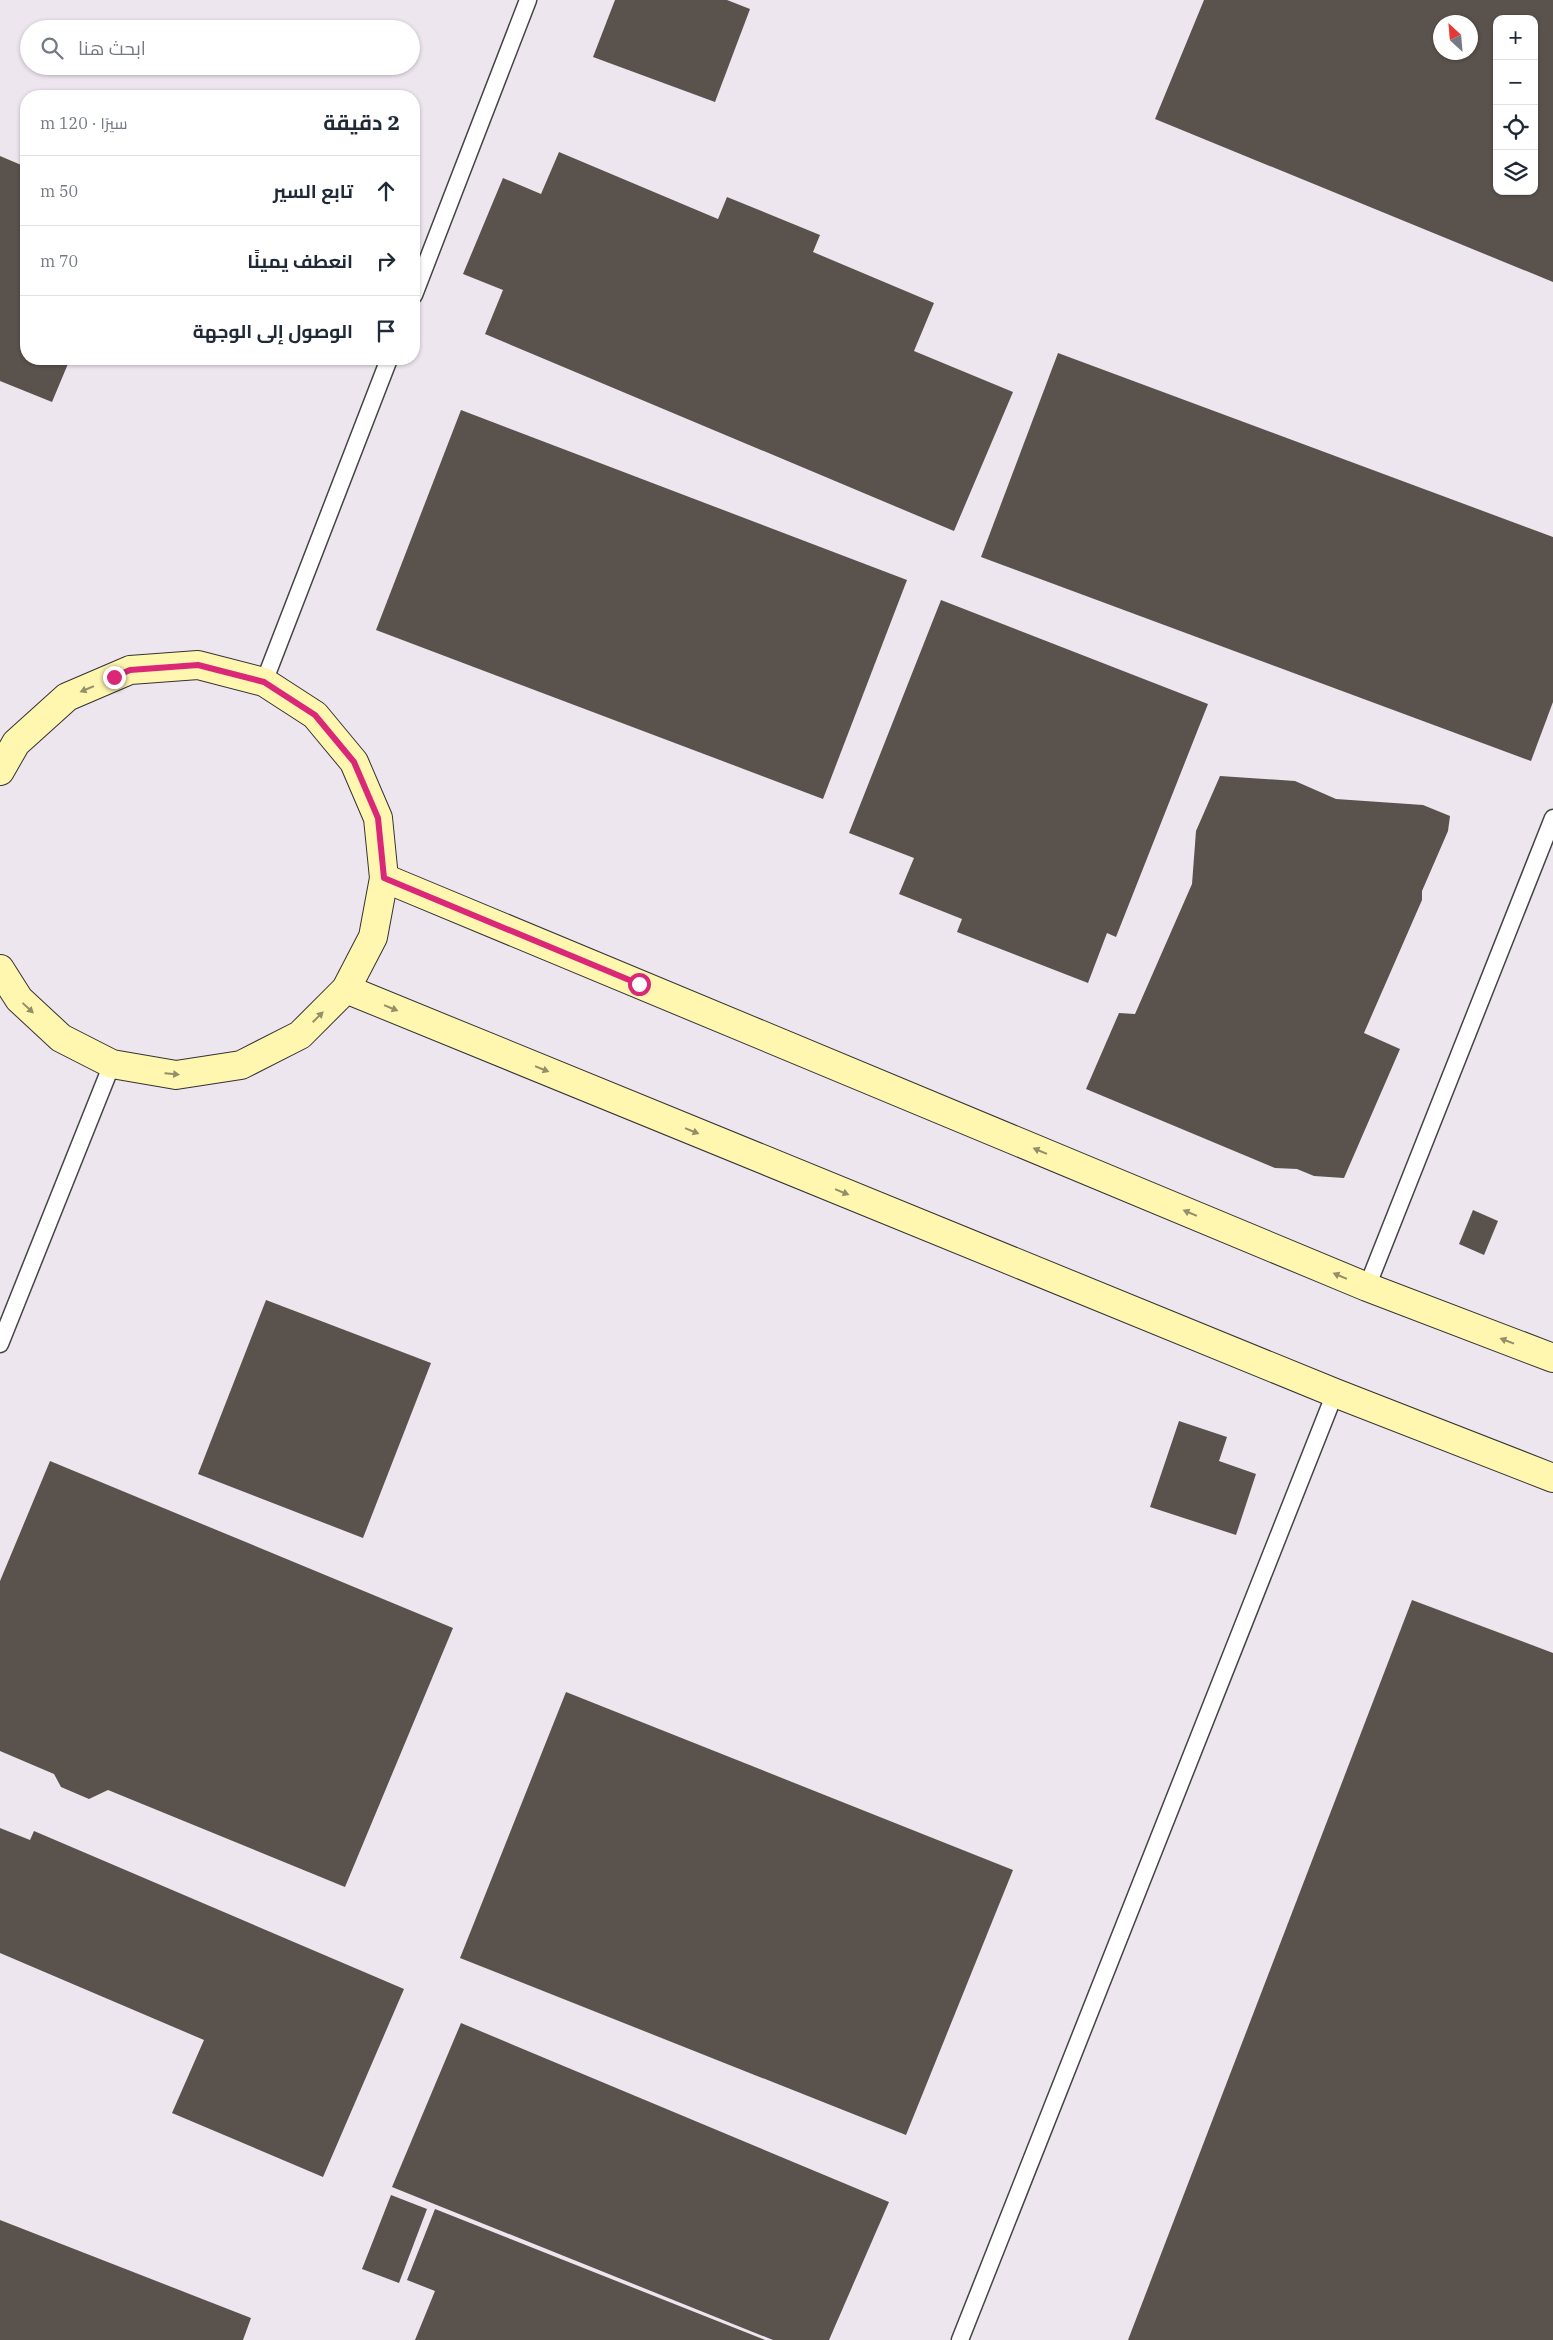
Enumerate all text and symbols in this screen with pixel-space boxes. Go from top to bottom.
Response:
north arrow [1433,15,1478,60]
map controls [1493,15,1538,195]
button: + [1493,15,1538,60]
search box [20,20,420,75]
icon: search [38,34,66,62]
text: ابحث هنا [78,36,146,60]
button: − [1493,60,1538,105]
button: locate [1493,105,1538,150]
text: 2 دقيقة [323,108,400,136]
text: سيرًا · 120 m [40,113,127,133]
button: layers [1493,150,1538,195]
icon: ahead [372,177,400,205]
text: تابع السير [273,179,353,203]
text: 50 m [40,181,78,201]
icon: right [372,247,400,275]
text: انعطف يمينًا [247,249,353,273]
text: 70 m [40,251,78,271]
icon: arrive [372,317,400,345]
text: الوصول إلى الوجهة [193,319,353,343]
route end [103,666,126,689]
one-way arrow [80,685,94,693]
route start [628,973,651,996]
one-way arrow [22,1002,34,1014]
one-way arrow [384,1004,398,1012]
one-way arrow [312,1011,324,1023]
one-way arrow [534,1066,549,1073]
one-way arrow [164,1070,180,1078]
one-way arrow [685,1127,699,1135]
one-way arrow [1032,1147,1047,1154]
one-way arrow [835,1189,850,1196]
one-way arrow [1182,1209,1197,1217]
one-way arrow [1333,1271,1347,1279]
one-way arrow [1500,1337,1515,1344]

